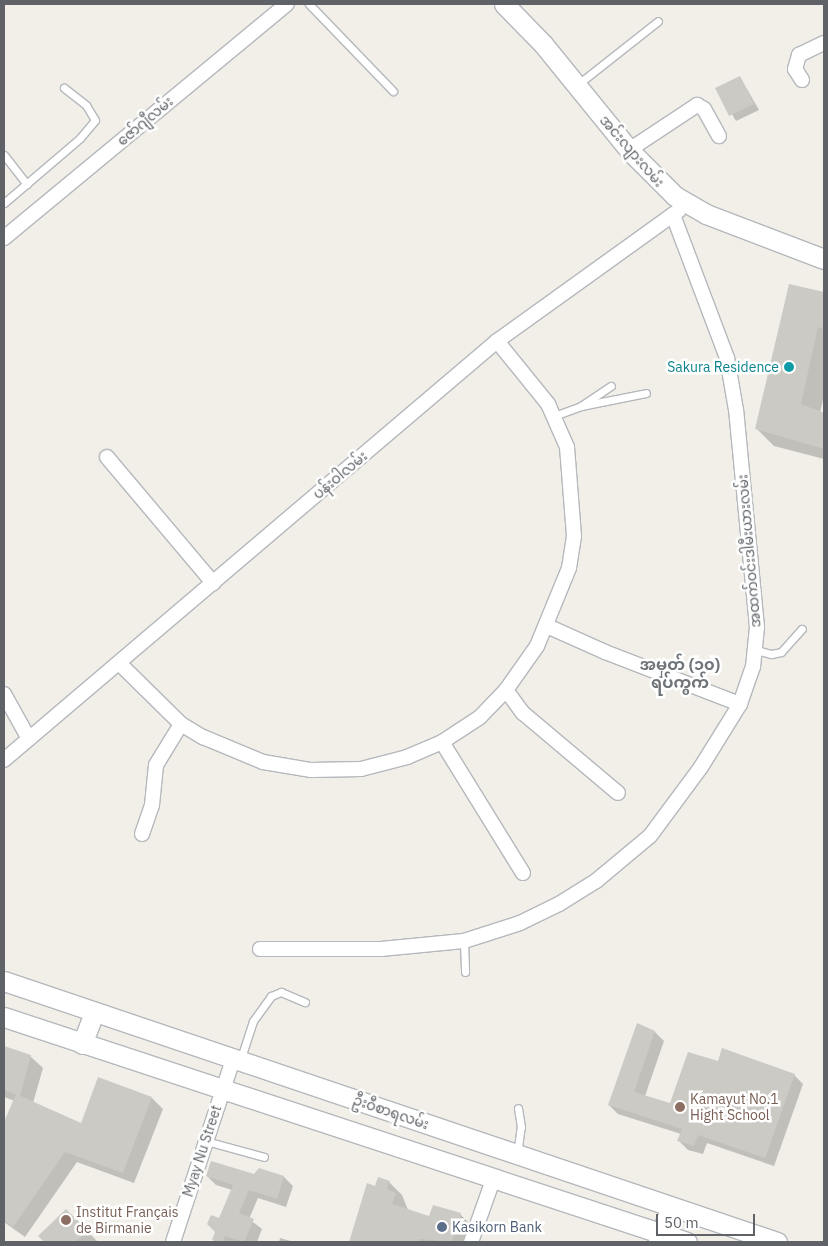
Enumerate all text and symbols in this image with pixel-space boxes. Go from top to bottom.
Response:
street label: ဇော်ဂျီလမ်း [114,93,176,149]
street label: အင်းလျားလမ်း [596,112,668,190]
place label: Sakura Residence [667,359,779,375]
marker: Sakura Residence [783,361,795,373]
street label: ပန်းဝါလမ်း [309,448,371,502]
street label: အထက်ဝင်းဒါမီးယားလမ်း [734,474,764,628]
district label: အမှတ် (၁၀) ရပ်ကွက် [640,654,720,692]
street label: ဦးဝီစာရလမ်း [351,1091,431,1133]
place label: Kamayut No.1 Hight School [690,1091,779,1124]
marker: Kamayut No.1 Hight School [674,1101,686,1113]
street label: Myay Nu Street [179,1103,225,1199]
place label: Institut Français de Birmanie [76,1204,179,1236]
scale bar [658,1204,757,1236]
text: 50 m [664,1213,699,1232]
marker: Institut Français de Birmanie [60,1214,72,1226]
place label: Kasikorn Bank [452,1219,542,1235]
marker: Kasikorn Bank [436,1221,448,1233]

